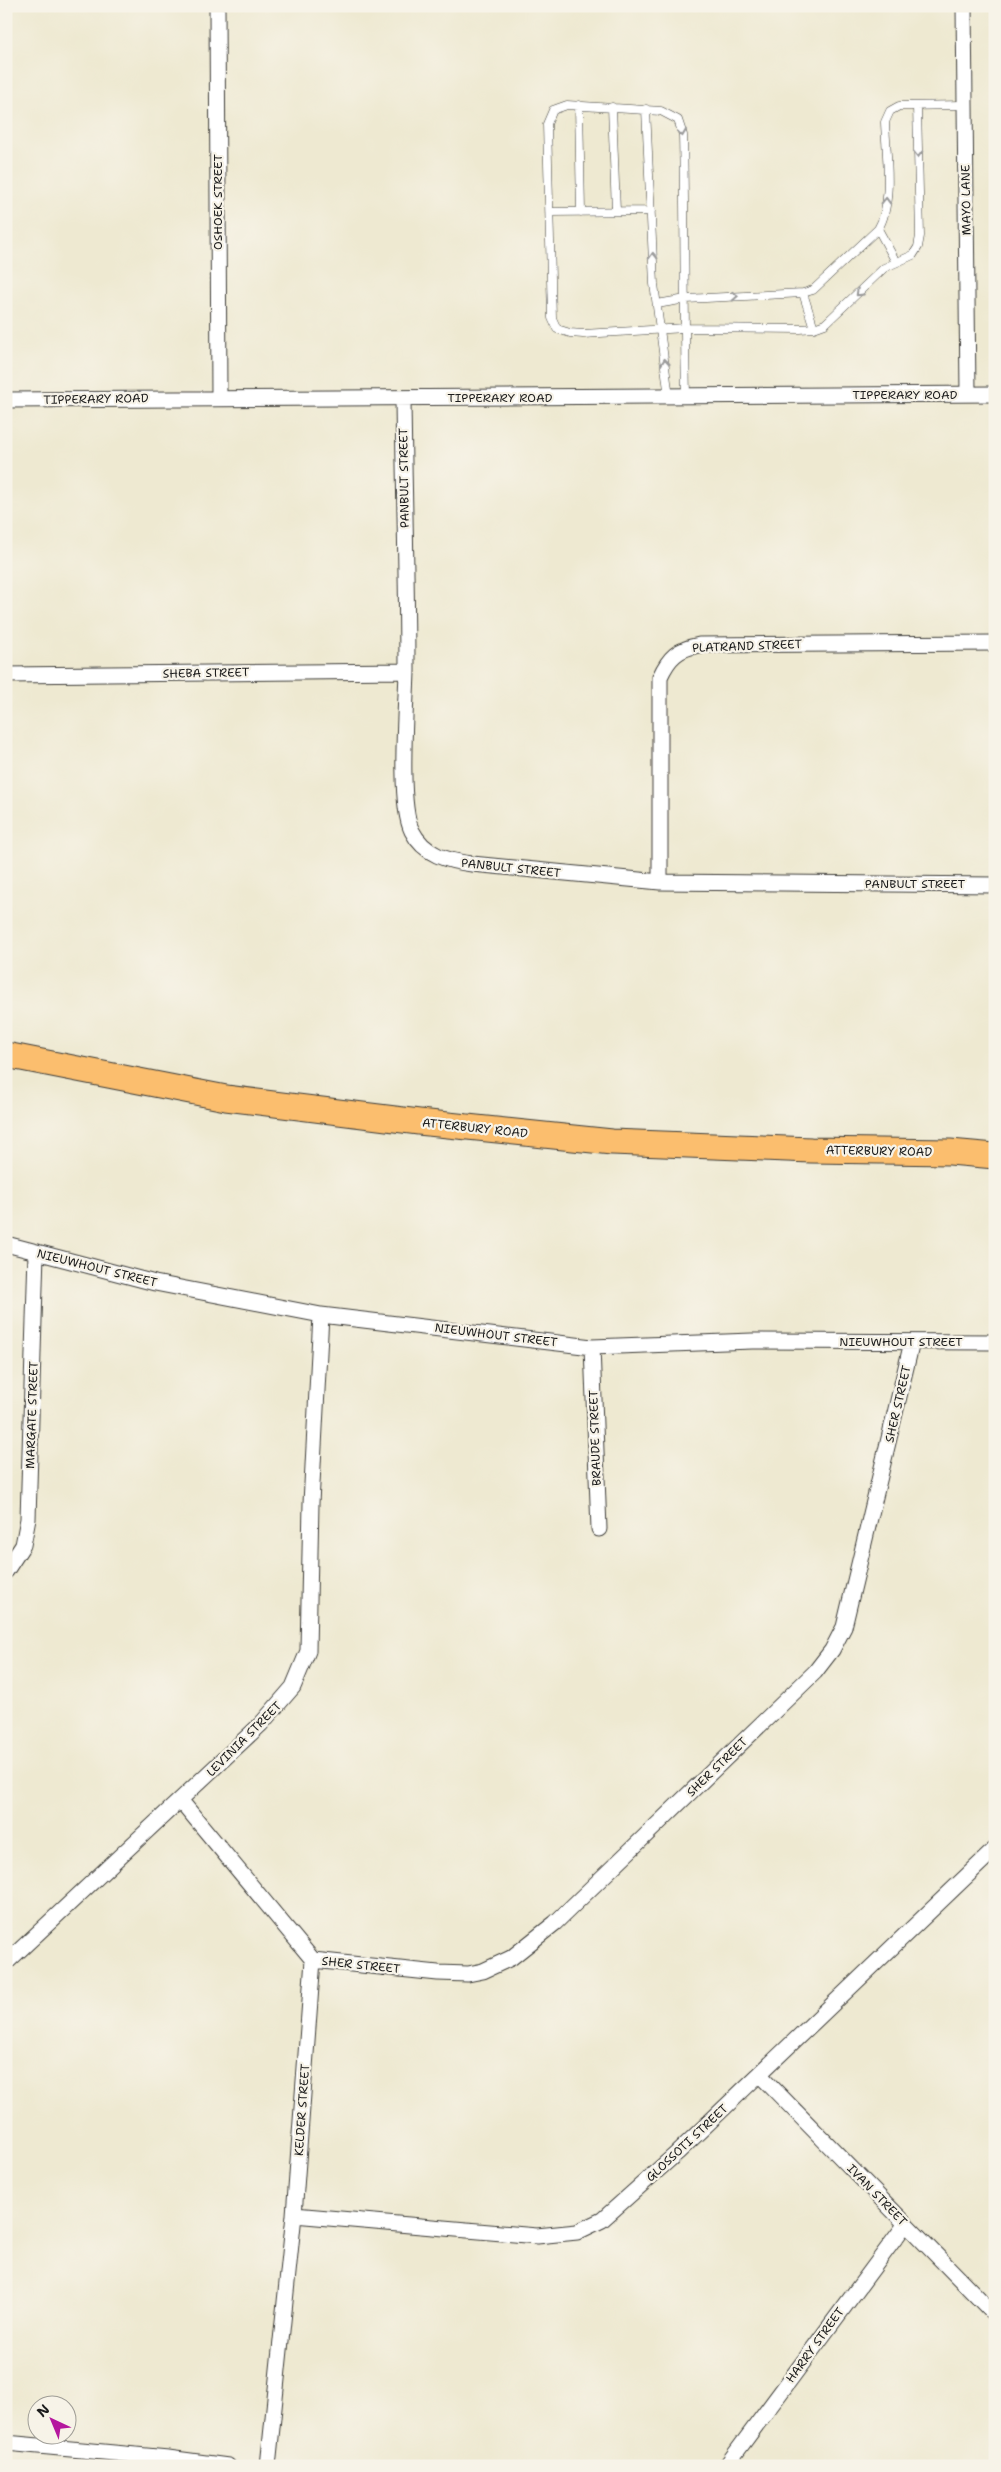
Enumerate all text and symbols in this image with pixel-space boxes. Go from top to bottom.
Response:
one-way arrow [676,129,687,137]
one-way arrow [913,151,923,159]
street label: OSHOEK STREET [210,154,226,250]
street label: MAYO LANE [957,165,975,235]
one-way arrow [881,197,892,205]
one-way arrow [647,251,658,259]
one-way arrow [856,287,865,296]
one-way arrow [731,291,739,302]
one-way arrow [660,358,671,366]
street label: TIPPERARY ROAD [852,387,958,403]
street label: TIPPERARY ROAD [43,390,149,408]
street label: TIPPERARY ROAD [447,390,553,406]
street label: PANBULT STREET [395,427,413,528]
street label: PLATRAND STREET [692,636,803,656]
street label: SHEBA STREET [163,664,250,682]
street label: PANBULT STREET [460,855,562,881]
street label: PANBULT STREET [865,876,966,892]
street label: ATTERBURY ROAD [421,1114,529,1142]
street label: ATTERBURY ROAD [826,1142,932,1160]
street label: NIEUWHOUT STREET [35,1245,159,1291]
street label: NIEUWHOUT STREET [434,1320,559,1351]
street label: NIEUWHOUT STREET [839,1334,963,1350]
street label: MARGATE STREET [22,1360,42,1469]
street label: SHER STREET [881,1363,915,1444]
street label: BRAUDE STREET [585,1389,605,1486]
street label: LEVINIA STREET [203,1698,285,1780]
street label: SHER STREET [683,1733,751,1800]
street label: SHER STREET [321,1953,402,1977]
street label: KELDER STREET [291,2063,313,2157]
street label: GLOSSOTI STREET [642,2100,732,2185]
street label: IVAN STREET [844,2161,911,2230]
street label: HARRY STREET [782,2304,848,2386]
north arrow [28,2394,78,2444]
text: N [33,2400,53,2421]

